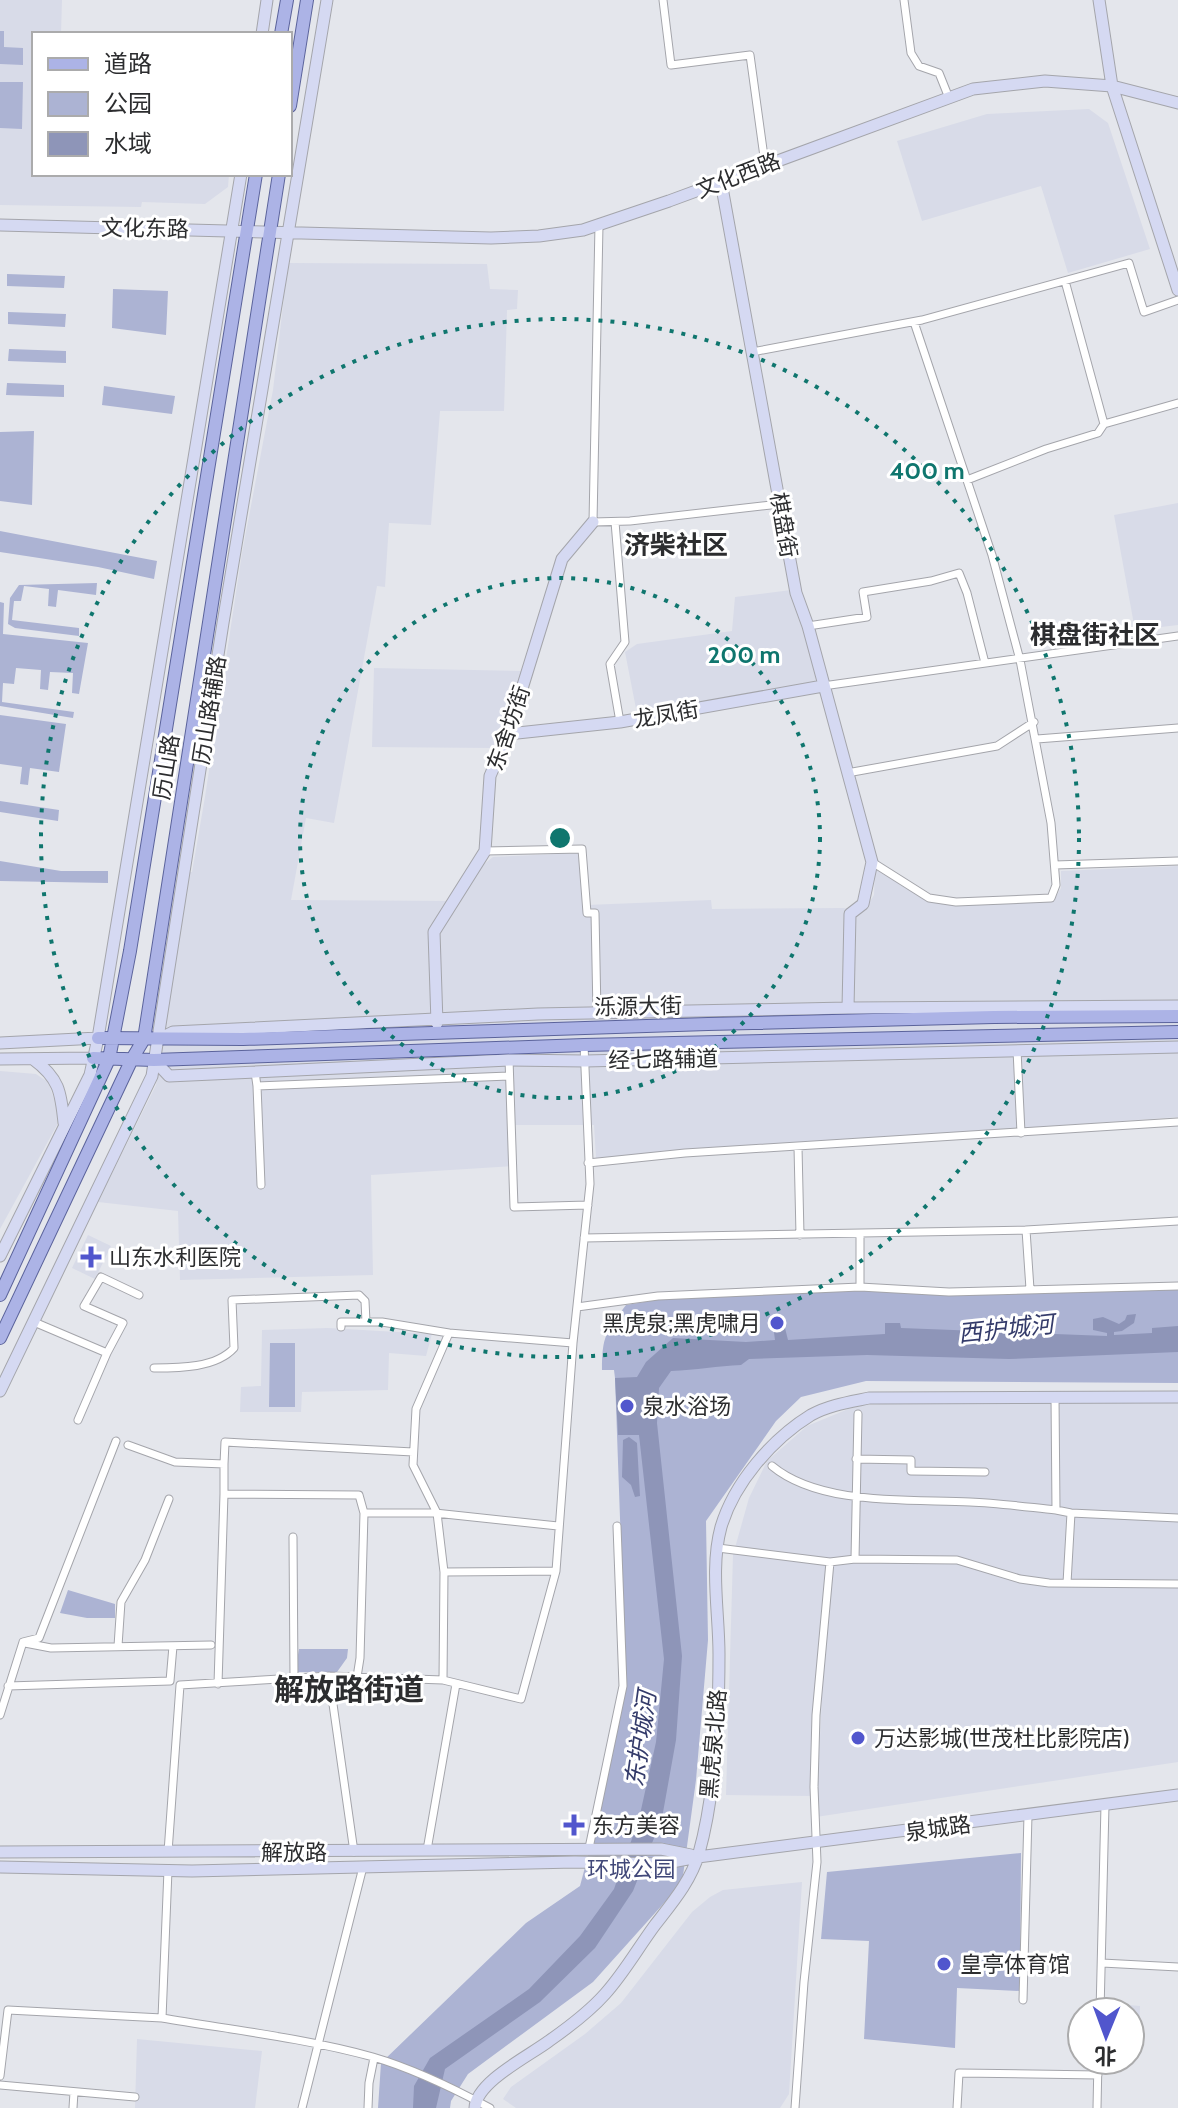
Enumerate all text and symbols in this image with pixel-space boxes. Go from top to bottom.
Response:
legend [32,32,292,176]
text: 道路 [104,49,152,78]
text: 公园 [104,89,152,118]
text: 水域 [104,129,152,158]
street label: 文化西路 [692,147,784,204]
street label: 文化东路 [101,214,189,243]
text: 400 m [889,456,965,485]
street label: 棋盘街 [764,490,803,560]
district label: 济柴社区 [624,529,728,561]
district label: 棋盘街社区 [1030,619,1160,651]
text: 200 m [708,640,780,669]
street label: 历山路辅路 [188,654,231,767]
street label: 东舍坊街 [481,682,536,774]
street label: 龙凤街 [631,695,701,734]
street label: 历山路 [148,732,185,802]
centre of rings [546,824,574,852]
street label: 泺源大街 [594,992,682,1021]
street label: 经七路辅道 [608,1045,718,1074]
place label: 山东水利医院 [109,1244,241,1271]
marker: 山东水利医院 [80,1246,102,1268]
water label: 西护城河 [957,1309,1059,1348]
place label: 黑虎泉;黑虎啸月 [602,1310,761,1337]
marker: 黑虎泉;黑虎啸月 [768,1314,786,1332]
place label: 泉水浴场 [643,1393,731,1420]
marker: 泉水浴场 [618,1397,636,1415]
district label: 解放路街道 [274,1671,424,1708]
water label: 东护城河 [619,1685,662,1788]
street label: 黑虎泉北路 [695,1688,732,1800]
place label: 万达影城(世茂杜比影院店) [874,1725,1130,1752]
marker: 万达影城(世茂杜比影院店) [849,1729,867,1747]
street label: 泉城路 [904,1811,973,1846]
place label: 东方美容 [592,1812,680,1839]
marker: 东方美容 [563,1814,585,1836]
street label: 解放路 [261,1839,327,1866]
park label: 环城公园 [587,1856,675,1883]
place label: 皇亭体育馆 [960,1951,1070,1978]
marker: 皇亭体育馆 [935,1955,953,1973]
north arrow [1066,1996,1146,2076]
text: 北 [1094,2042,1117,2069]

